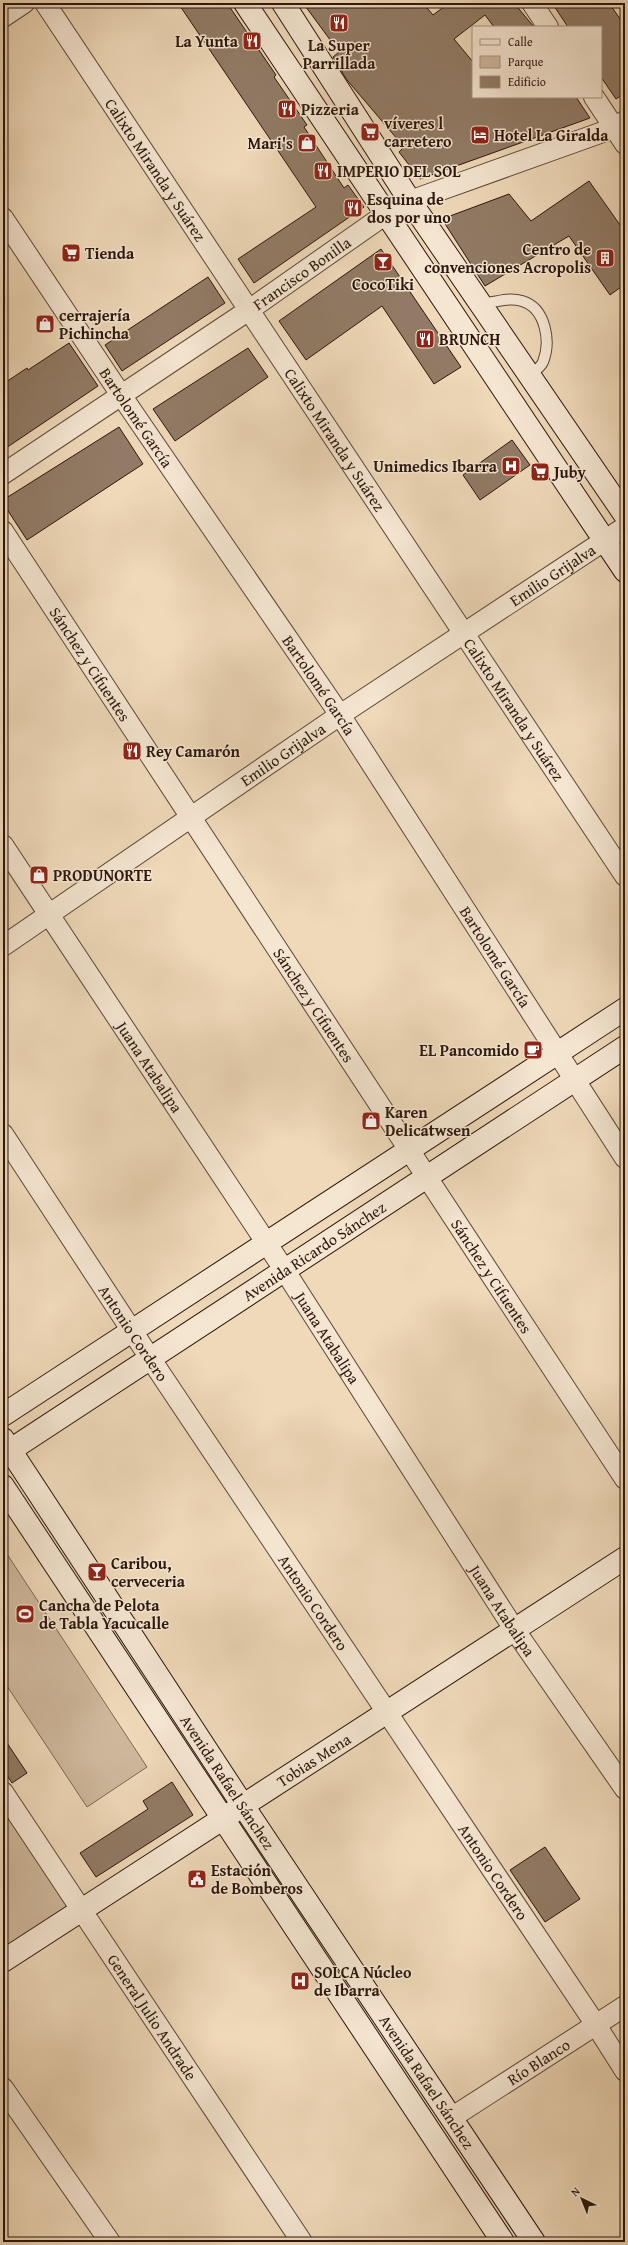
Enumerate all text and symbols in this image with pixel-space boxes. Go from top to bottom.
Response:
restaurant icon: La Super Parrillada [328,12,350,34]
legend [472,26,602,98]
place label: La Yunta [175,29,239,53]
restaurant icon: La Yunta [241,30,263,52]
place label: La Super Parrillada [303,33,376,75]
text: Calle [508,33,533,50]
text: Parque [508,53,544,70]
text: Edificio [508,73,546,90]
street label: Calixto Miranda y Suárez [99,93,212,246]
place label: Pizzeria [301,97,360,121]
restaurant icon: Pizzeria [276,98,298,120]
place label: víveres l carretero [384,111,452,153]
supermarket icon: víveres l carretero [359,121,381,143]
place label: Hotel La Giralda [494,123,609,147]
hotel icon: Hotel La Giralda [469,124,491,146]
place label: Mari's [247,131,293,155]
shop icon: Mari's [296,132,318,154]
place label: IMPERIO DEL SOL [337,159,461,183]
restaurant icon: IMPERIO DEL SOL [312,160,334,182]
place label: Esquina de dos por uno [367,187,451,229]
restaurant icon: Esquina de dos por uno [342,197,364,219]
street label: Francisco Bonilla [248,230,356,316]
place label: Centro de convenciones Acropolis [424,237,591,279]
place label: Tienda [85,241,135,265]
supermarket icon: Tienda [60,242,82,264]
building icon: Centro de convenciones Acropolis [594,247,616,269]
bar icon: CocoTiki [372,251,394,273]
place label: CocoTiki [352,272,414,296]
place label: cerrajería Pichincha [59,303,131,345]
shop icon: cerrajería Pichincha [34,313,56,335]
place label: BRUNCH [439,327,500,351]
restaurant icon: BRUNCH [414,328,436,350]
street label: Bartolomé García [94,363,179,473]
street label: Calixto Miranda y Suárez [279,363,391,516]
place label: Unimedics Ibarra [373,454,498,478]
hospital icon: Unimedics Ibarra [500,455,522,477]
place label: Juby [551,460,586,484]
supermarket icon: Juby [529,461,551,483]
street label: Emilio Grijalva [505,538,600,612]
street label: Sánchez y Cifuentes [44,602,137,726]
street label: Bartolomé García [277,630,362,740]
street label: Calixto Miranda y Suárez [458,633,571,786]
street label: Emilio Grijalva [235,716,330,792]
place label: Rey Camarón [146,739,241,763]
restaurant icon: Rey Camarón [121,740,143,762]
place label: PRODUNORTE [53,863,152,887]
shop icon: PRODUNORTE [28,864,50,886]
street label: Bartolomé García [454,901,537,1013]
street label: Sánchez y Cifuentes [268,943,360,1067]
street label: Juana Atabalipa [110,1015,189,1118]
place label: EL Pancomido [419,1038,519,1062]
cafe icon: EL Pancomido [522,1039,544,1061]
place label: Karen Delicatwsen [385,1100,471,1142]
shop icon: Karen Delicatwsen [360,1110,382,1132]
street label: Avenida Ricardo Sánchez [238,1195,390,1307]
street label: Sánchez y Cifuentes [445,1214,538,1338]
street label: Antonio Cordero [93,1280,174,1386]
street label: Juana Atabalipa [288,1285,366,1389]
street label: Antonio Cordero [272,1549,354,1656]
place label: Caribou, cerveceria [111,1551,186,1593]
street label: Juana Atabalipa [463,1558,542,1662]
bar icon: Caribou, cerveceria [86,1561,108,1583]
place label: Cancha de Pelota de Tabla Yacucalle [39,1593,169,1635]
sports icon: Cancha de Pelota de Tabla Yacucalle [14,1603,36,1625]
street label: Avenida Rafael Sánchez [175,1710,281,1854]
street label: Tobias Mena [272,1727,356,1793]
street label: Antonio Cordero [453,1819,535,1925]
place label: Estación de Bomberos [211,1858,303,1900]
public building icon: Estación de Bomberos [186,1868,208,1890]
street label: General Julio Andrade [102,1949,203,2085]
place label: SOLCA Núcleo de Ibarra [314,1960,412,2002]
hospital icon: SOLCA Núcleo de Ibarra [289,1970,311,1992]
street label: Avenida Rafael Sánchez [374,2010,481,2154]
street label: Río Blanco [502,2032,575,2091]
north arrow [562,2179,602,2219]
text: N [567,2183,584,2200]

